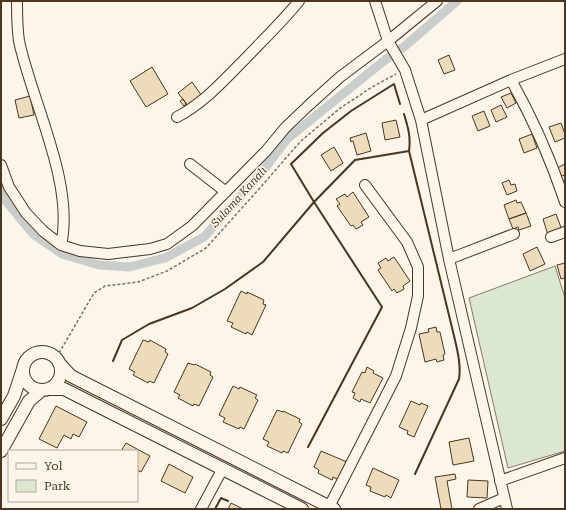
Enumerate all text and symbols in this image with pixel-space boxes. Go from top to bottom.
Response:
water label: Sulama Kanalı [208,164,270,231]
legend [8,450,138,502]
text: Yol [44,459,63,473]
text: Park [44,479,71,493]

